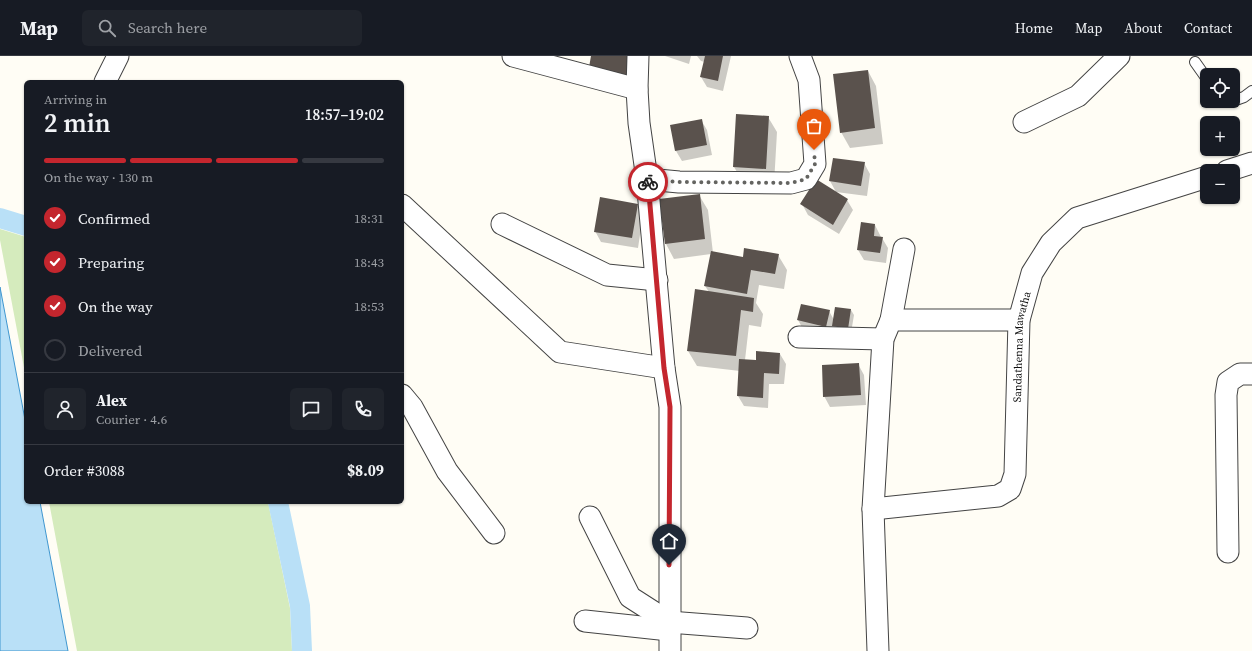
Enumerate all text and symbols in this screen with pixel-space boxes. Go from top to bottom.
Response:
search box [82,10,362,46]
text: Map [20,15,58,41]
icon: search [96,17,118,39]
text: Search here [128,17,207,38]
text: Home [1015,18,1053,38]
text: Map [1075,18,1102,38]
text: About [1124,18,1162,38]
text: Contact [1184,18,1232,38]
map controls [1200,68,1240,204]
button: locate [1200,68,1240,108]
text: Arriving in [44,91,107,108]
text: 18:57–19:02 [305,104,384,125]
text: 2 min [44,105,111,141]
pin [797,109,831,150]
icon: bag [803,115,825,137]
button: + [1200,116,1240,156]
courier [628,162,668,202]
button: − [1200,164,1240,204]
text: On the way · 130 m [44,169,153,186]
icon: bike [637,171,659,193]
icon: check [44,207,66,229]
text: Confirmed [78,208,150,229]
text: 18:31 [354,210,384,227]
icon: check [44,251,66,273]
text: Preparing [78,252,144,273]
text: 18:43 [354,254,384,271]
street label: Sandathenna Mawatha [1010,289,1035,402]
icon: check [44,295,66,317]
text: On the way [78,296,153,317]
text: 18:53 [354,298,384,315]
text: Delivered [78,340,142,361]
button: person [44,388,86,430]
button: chat [290,388,332,430]
button: phone [342,388,384,430]
text: Alex [96,390,127,411]
text: Courier · 4.6 [96,411,167,428]
text: Order #3088 [44,460,125,481]
text: $8.09 [347,460,384,481]
pin [652,524,686,565]
icon: home [658,530,680,552]

